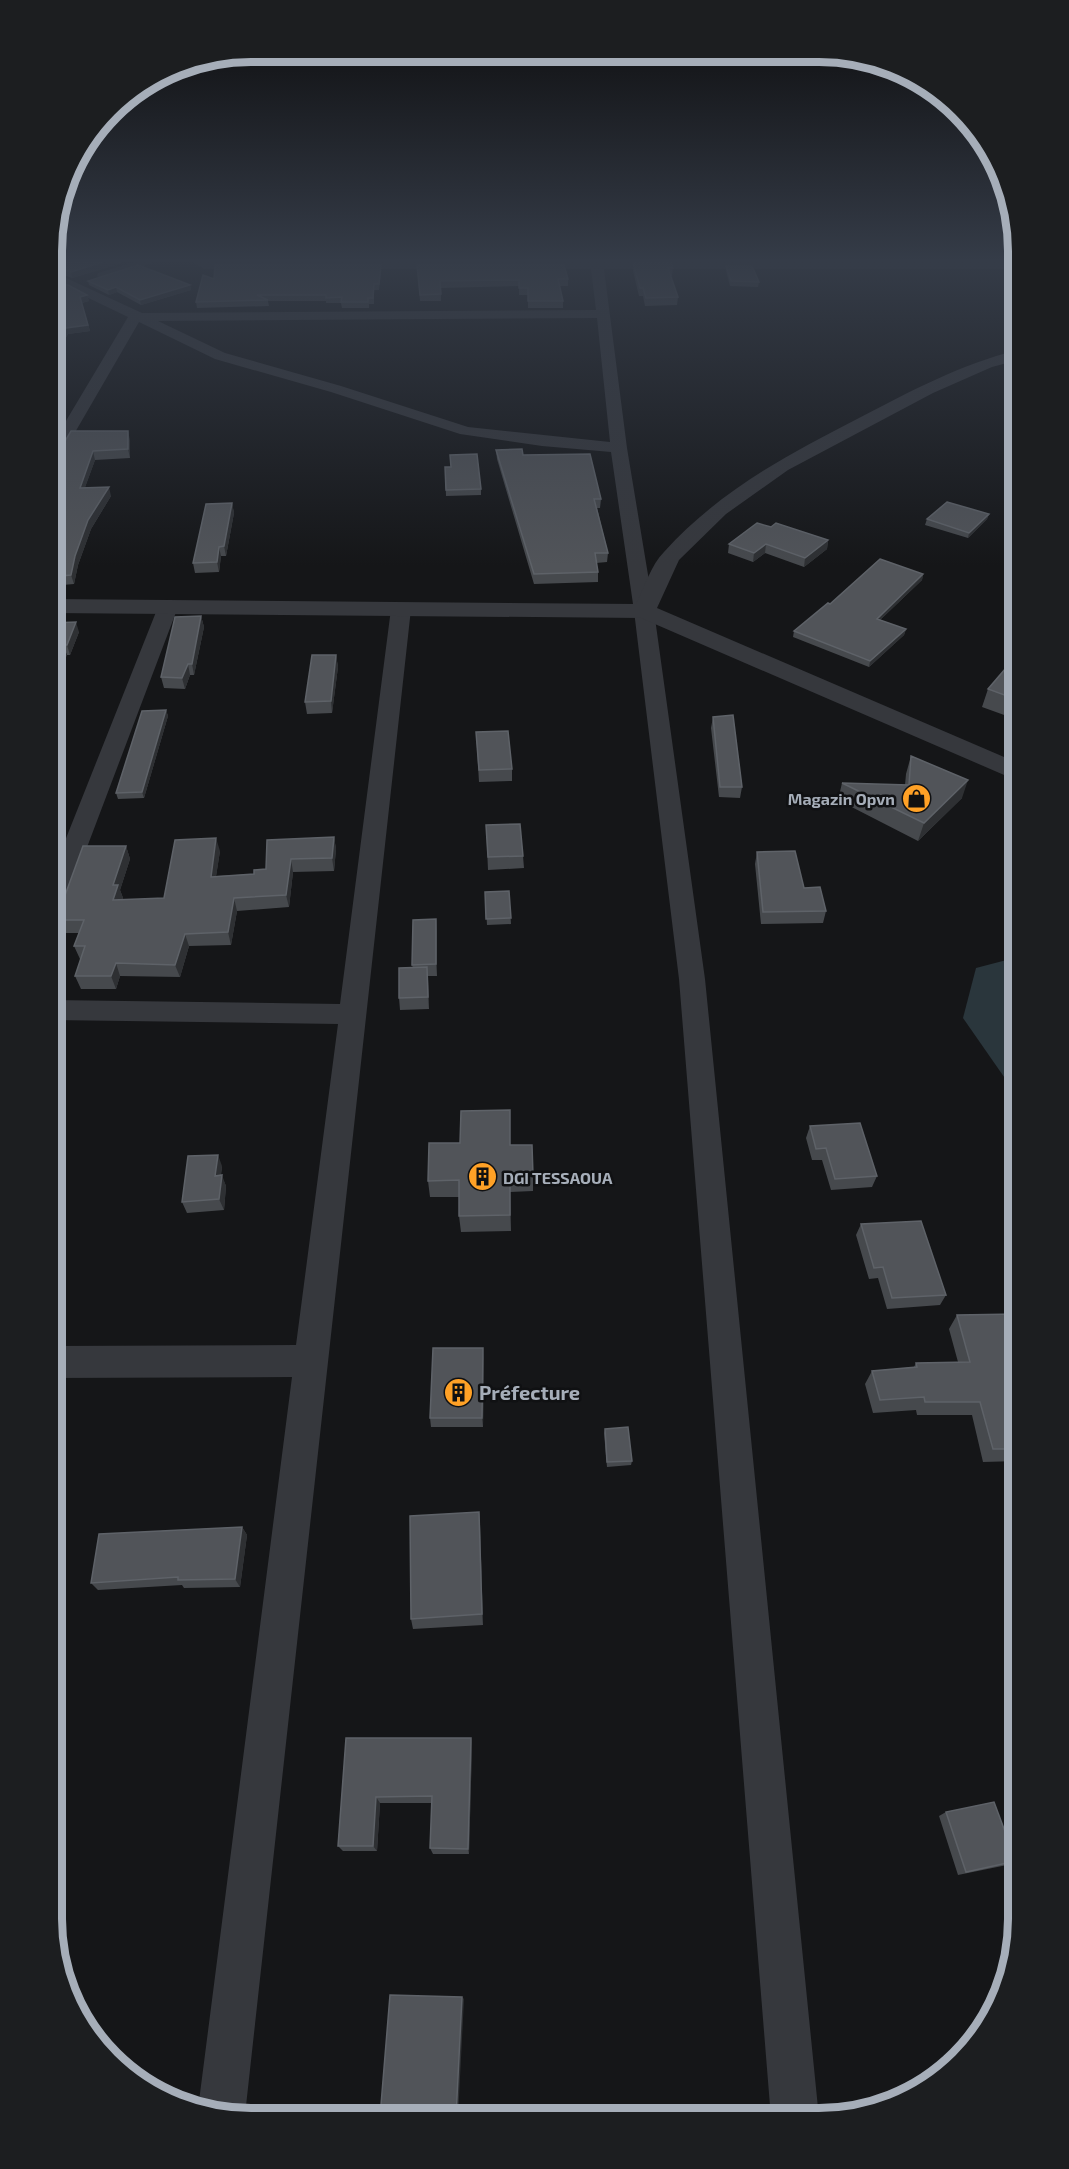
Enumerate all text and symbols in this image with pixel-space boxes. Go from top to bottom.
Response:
shop icon: Magazin Opvn [900,782,932,814]
place label: Magazin Opvn [788,789,895,808]
building icon: DGI TESSAOUA [466,1161,498,1193]
place label: DGI TESSAOUA [503,1168,613,1187]
building icon: Préfecture [442,1376,474,1408]
place label: Préfecture [479,1380,580,1404]

